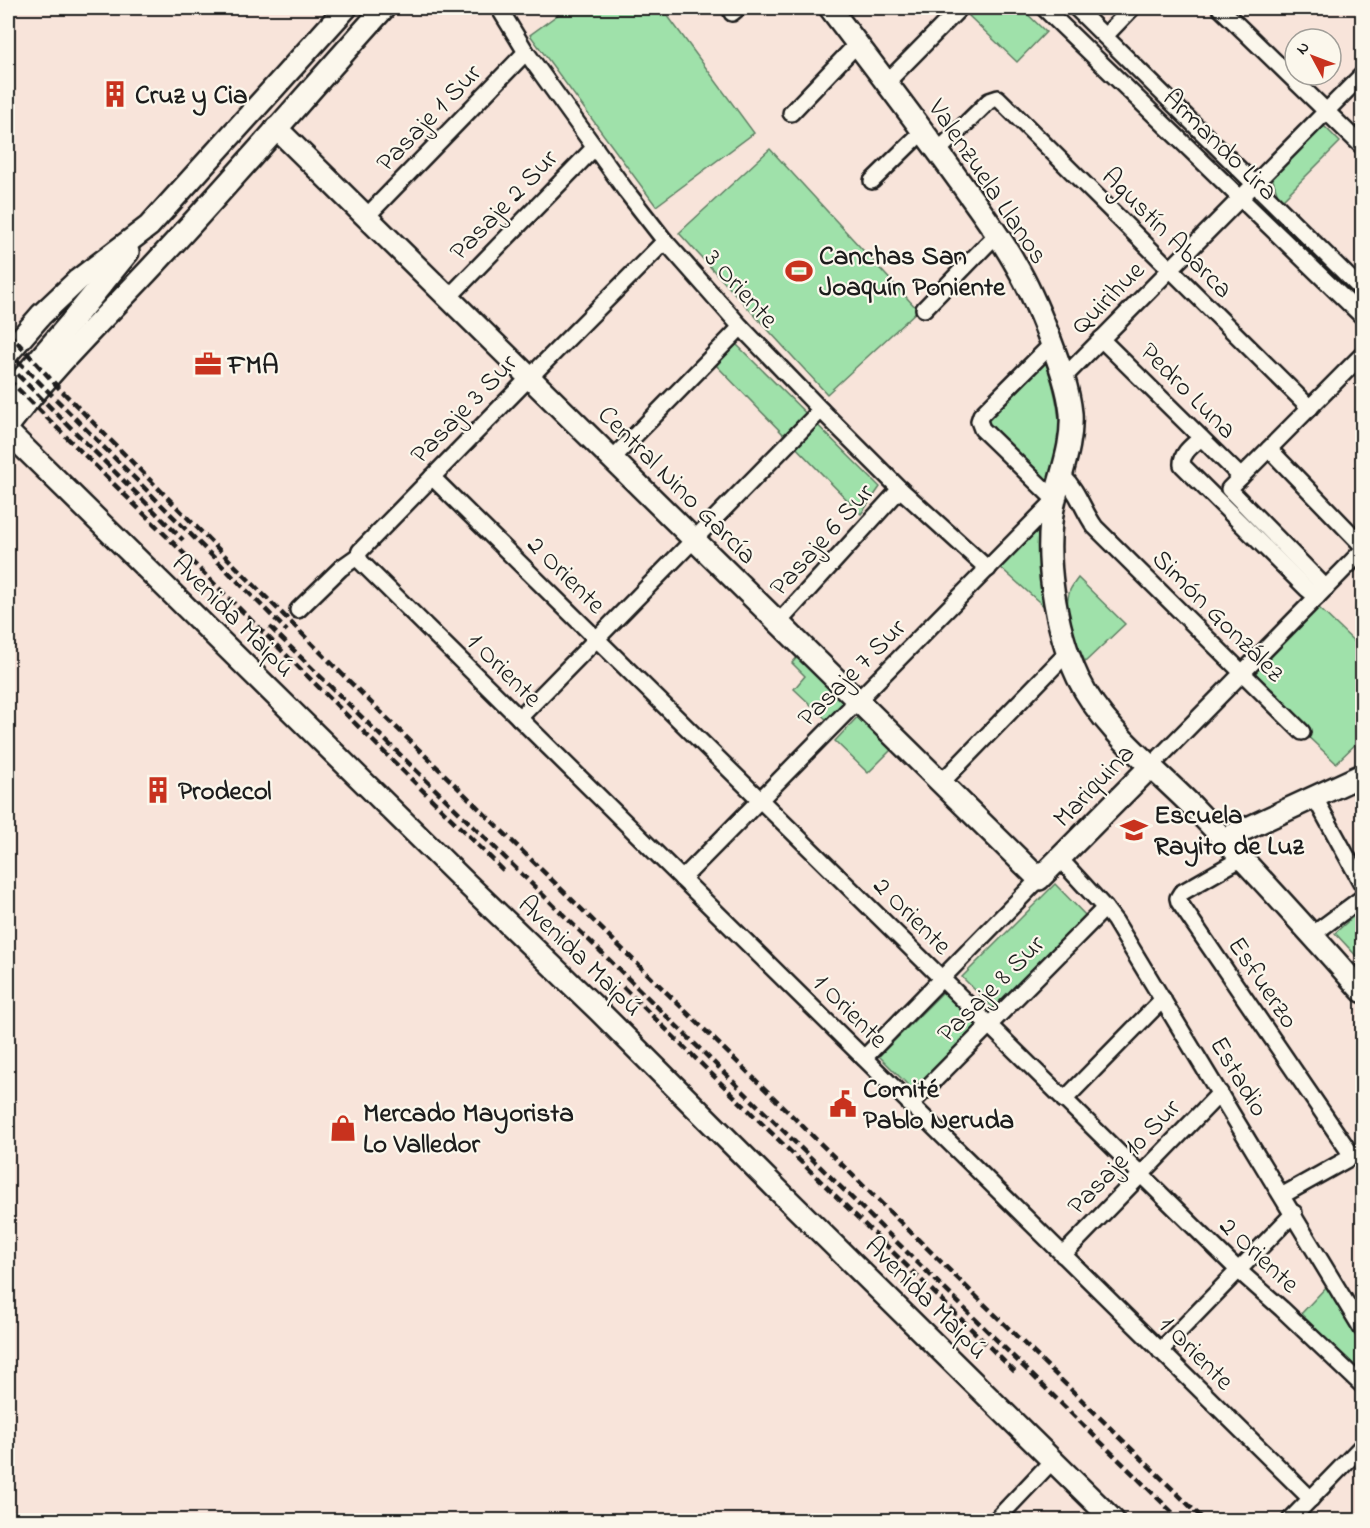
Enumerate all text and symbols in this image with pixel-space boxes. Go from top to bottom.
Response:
north arrow [1283,27,1343,87]
text: N [1291,36,1316,60]
street label: Pasaje 1 Sur [368,55,492,182]
place label: Cruz y Cia [135,77,248,116]
building icon: Cruz y Cia [100,79,130,109]
street label: Armando Lira [1153,81,1286,211]
street label: Valenzuela Llanos [917,91,1057,273]
street label: Pasaje 2 Sur [441,141,569,271]
street label: Agustín Abarca [1092,159,1241,308]
place label: Canchas San Joaquín Poniente [819,238,1006,308]
street label: 3 Oriente [694,241,787,339]
street label: Quirihue [1063,252,1155,345]
sports icon: Canchas San Joaquín Poniente [784,256,814,286]
street label: Pedro Luna [1130,334,1245,449]
street label: Pasaje 3 Sur [402,345,528,474]
place label: FMA [226,347,279,386]
office icon: FMA [193,349,223,379]
street label: Central Nino García [587,397,765,575]
street label: Pasaje 6 Sur [761,475,885,606]
street label: 2 Oriente [517,527,614,625]
street label: Simón González [1142,541,1293,693]
street label: Avenida Maipú [162,546,303,687]
street label: Pasaje 7 Sur [789,610,917,737]
street label: 1 Oriente [457,624,550,718]
street label: Mariquina [1045,736,1145,838]
place label: Prodecol [178,773,271,812]
building icon: Prodecol [143,775,173,805]
place label: Escuela Rayito de Luz [1154,797,1305,867]
school or university icon: Escuela Rayito de Luz [1119,815,1149,845]
street label: 2 Oriente [863,868,960,966]
street label: Avenida Maipú [508,887,651,1027]
street label: Pasaje 8 Sur [929,926,1055,1053]
street label: Esfuerzo [1217,929,1307,1037]
street label: 1 Oriente [803,965,896,1059]
street label: Estadio [1199,1030,1277,1125]
place label: Comité Pablo Neruda [863,1071,1014,1141]
public building icon: Comité Pablo Neruda [828,1089,858,1119]
street label: Pasaje 10 Sur [1059,1090,1191,1225]
place label: Mercado Mayorista Lo Valledor [363,1095,574,1165]
shop icon: Mercado Mayorista Lo Valledor [328,1113,358,1143]
street label: 2 Oriente [1209,1208,1308,1304]
street label: Avenida Maipú [855,1228,996,1369]
street label: 1 Oriente [1149,1307,1242,1401]

